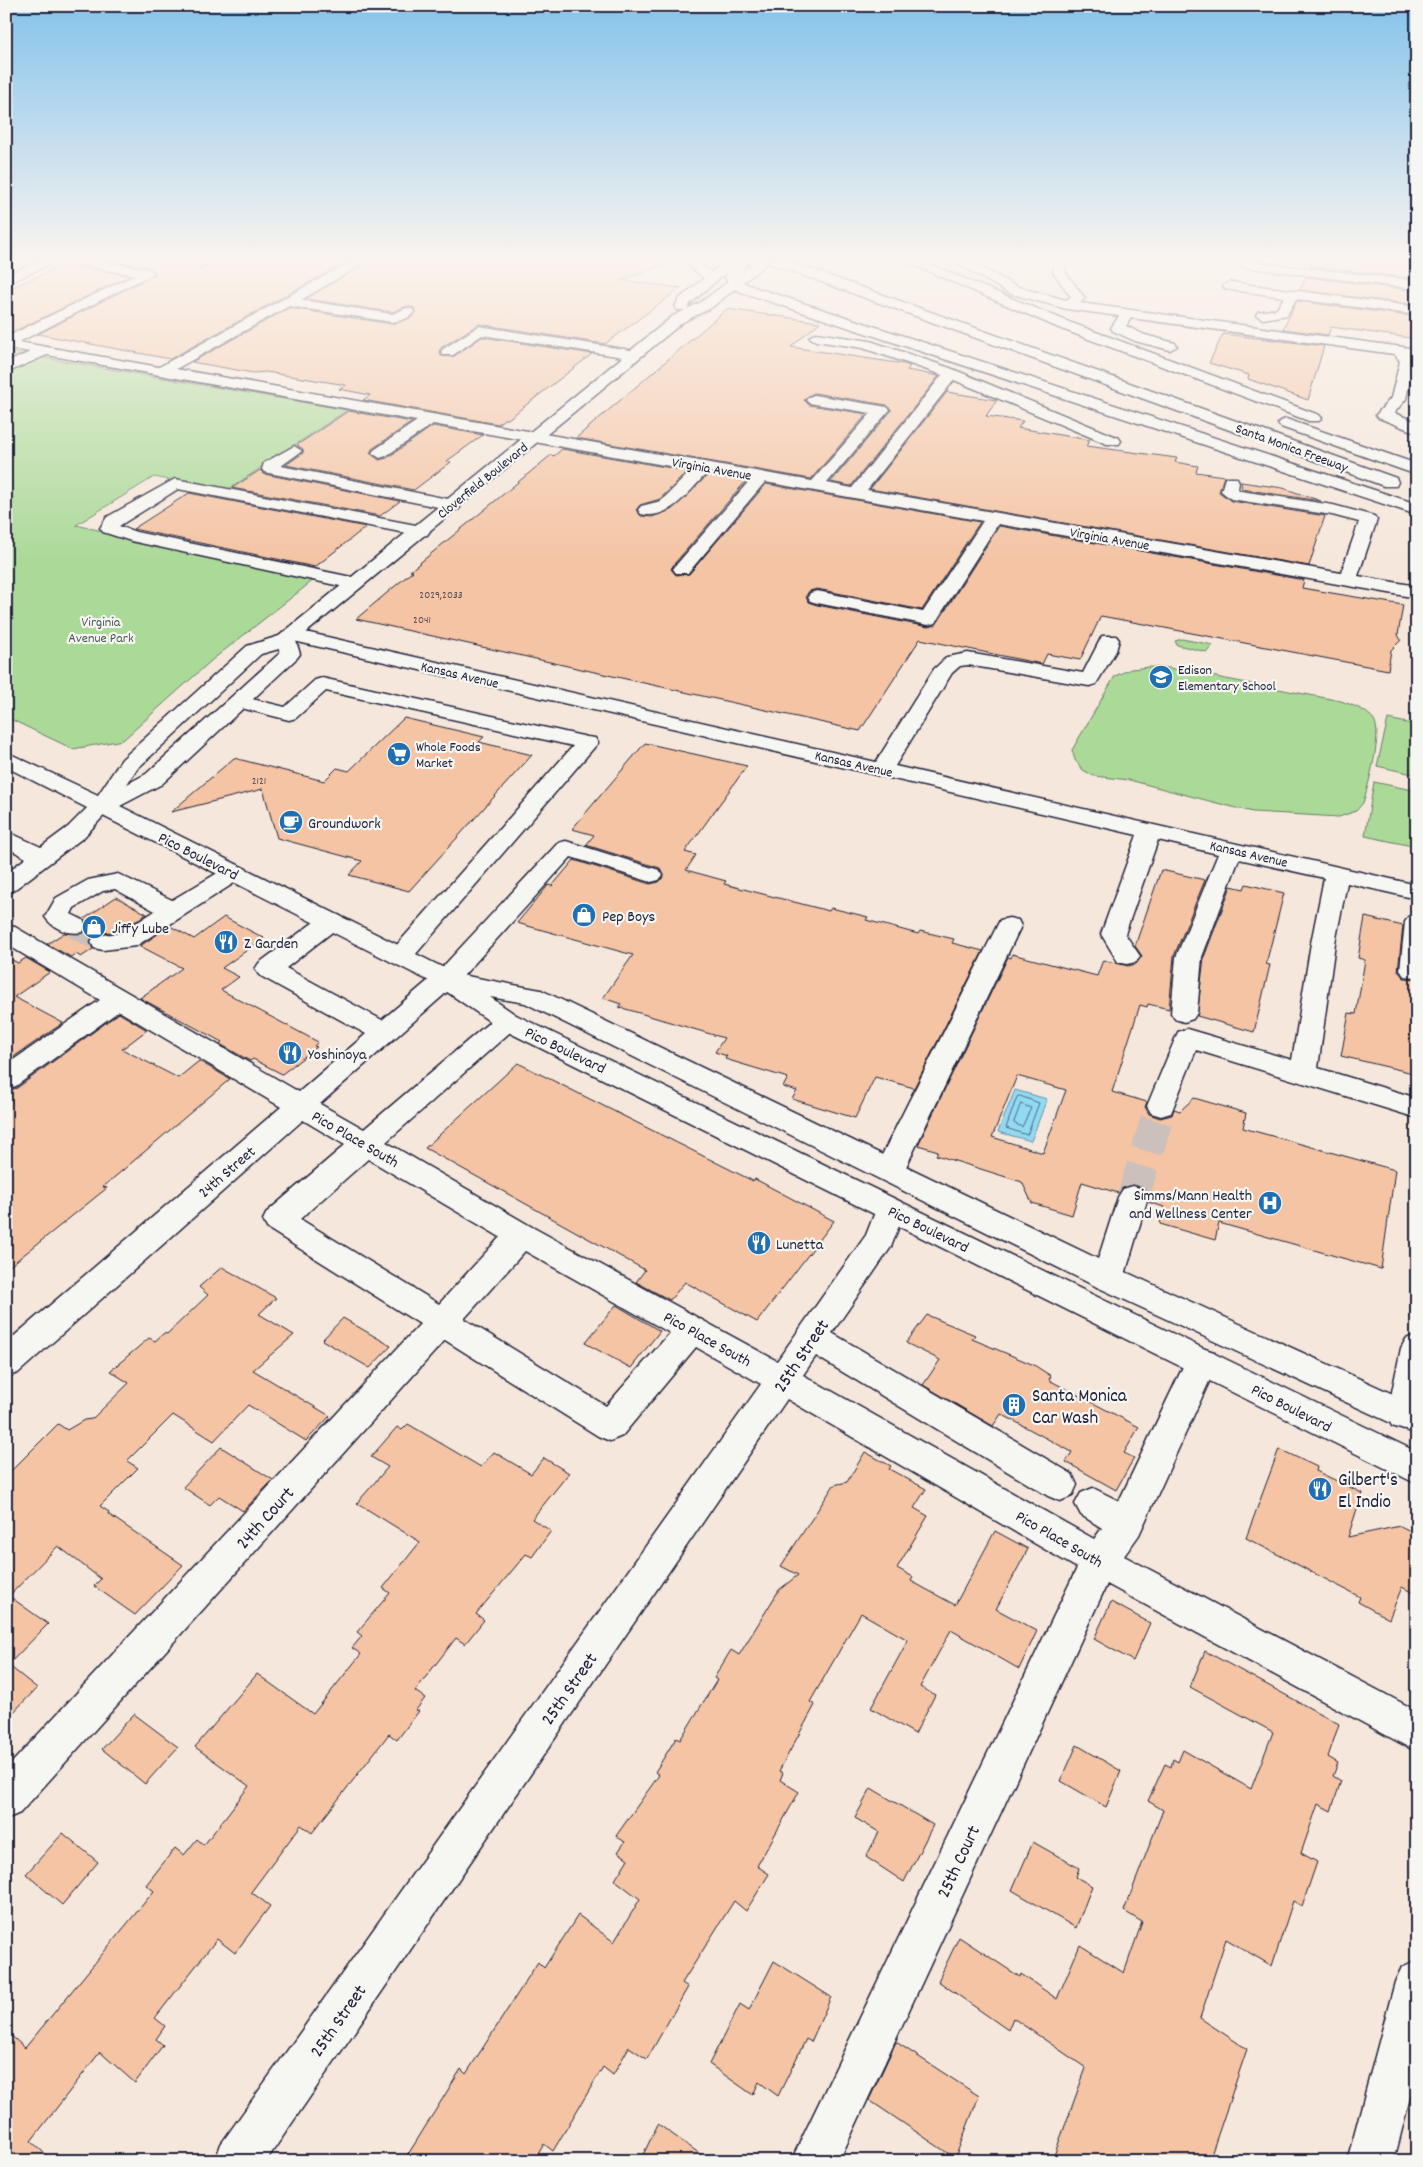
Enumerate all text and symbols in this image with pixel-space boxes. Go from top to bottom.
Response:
street label: Santa Monica Freeway [1232,419,1350,479]
street label: Cloverfield Boulevard [433,439,533,525]
street label: Virginia Avenue [670,453,753,487]
street label: Virginia Avenue [1068,523,1151,557]
house number: 2029,2033 [419,588,463,604]
park label: Virginia Avenue Park [68,613,134,649]
house number: 2041 [413,613,431,629]
street label: Kansas Avenue [419,657,500,695]
place label: Edison Elementary School [1178,661,1277,697]
school or university icon: Edison Elementary School [1148,664,1174,690]
place label: Whole Foods Market [416,738,481,774]
supermarket icon: Whole Foods Market [386,741,412,767]
street label: Kansas Avenue [813,746,894,784]
house number: 2121 [252,774,266,790]
cafe icon: Groundwork [278,809,304,835]
place label: Groundwork [308,813,381,836]
street label: Pico Boulevard [154,827,242,887]
street label: Kansas Avenue [1208,836,1289,874]
shop icon: Pep Boys [571,902,597,928]
place label: Pep Boys [602,906,656,929]
shop icon: Jiffy Lube [81,914,107,940]
place label: Jiffy Lube [112,918,169,941]
restaurant icon: Z Garden [213,929,239,955]
place label: Z Garden [244,933,298,956]
street label: Pico Boulevard [521,1022,609,1081]
restaurant icon: Yoshinoya [277,1040,303,1066]
place label: Yoshinoya [308,1044,367,1067]
street label: Pico Place South [307,1106,403,1174]
street label: 24th Street [194,1141,261,1204]
place label: Simms/Mann Health and Wellness Center [1129,1185,1252,1226]
hospital icon: Simms/Mann Health and Wellness Center [1257,1190,1283,1216]
street label: Pico Boulevard [884,1201,972,1260]
restaurant icon: Lunetta [746,1230,772,1256]
place label: Lunetta [776,1234,824,1257]
street label: Pico Place South [659,1307,755,1374]
street label: 25th Street [768,1315,837,1399]
street label: Pico Boulevard [1247,1379,1335,1439]
place label: Santa Monica Car Wash [1032,1384,1128,1433]
building icon: Santa Monica Car Wash [1001,1392,1027,1418]
place label: Gilbert's El Indio [1338,1468,1398,1517]
restaurant icon: Gilbert's El Indio [1307,1476,1333,1502]
street label: 24th Court [231,1482,302,1557]
street label: Pico Place South [1011,1506,1107,1574]
street label: 25th Street [536,1648,606,1732]
street label: 25th Court [932,1822,989,1903]
street label: 25th Street [305,1980,375,2064]

